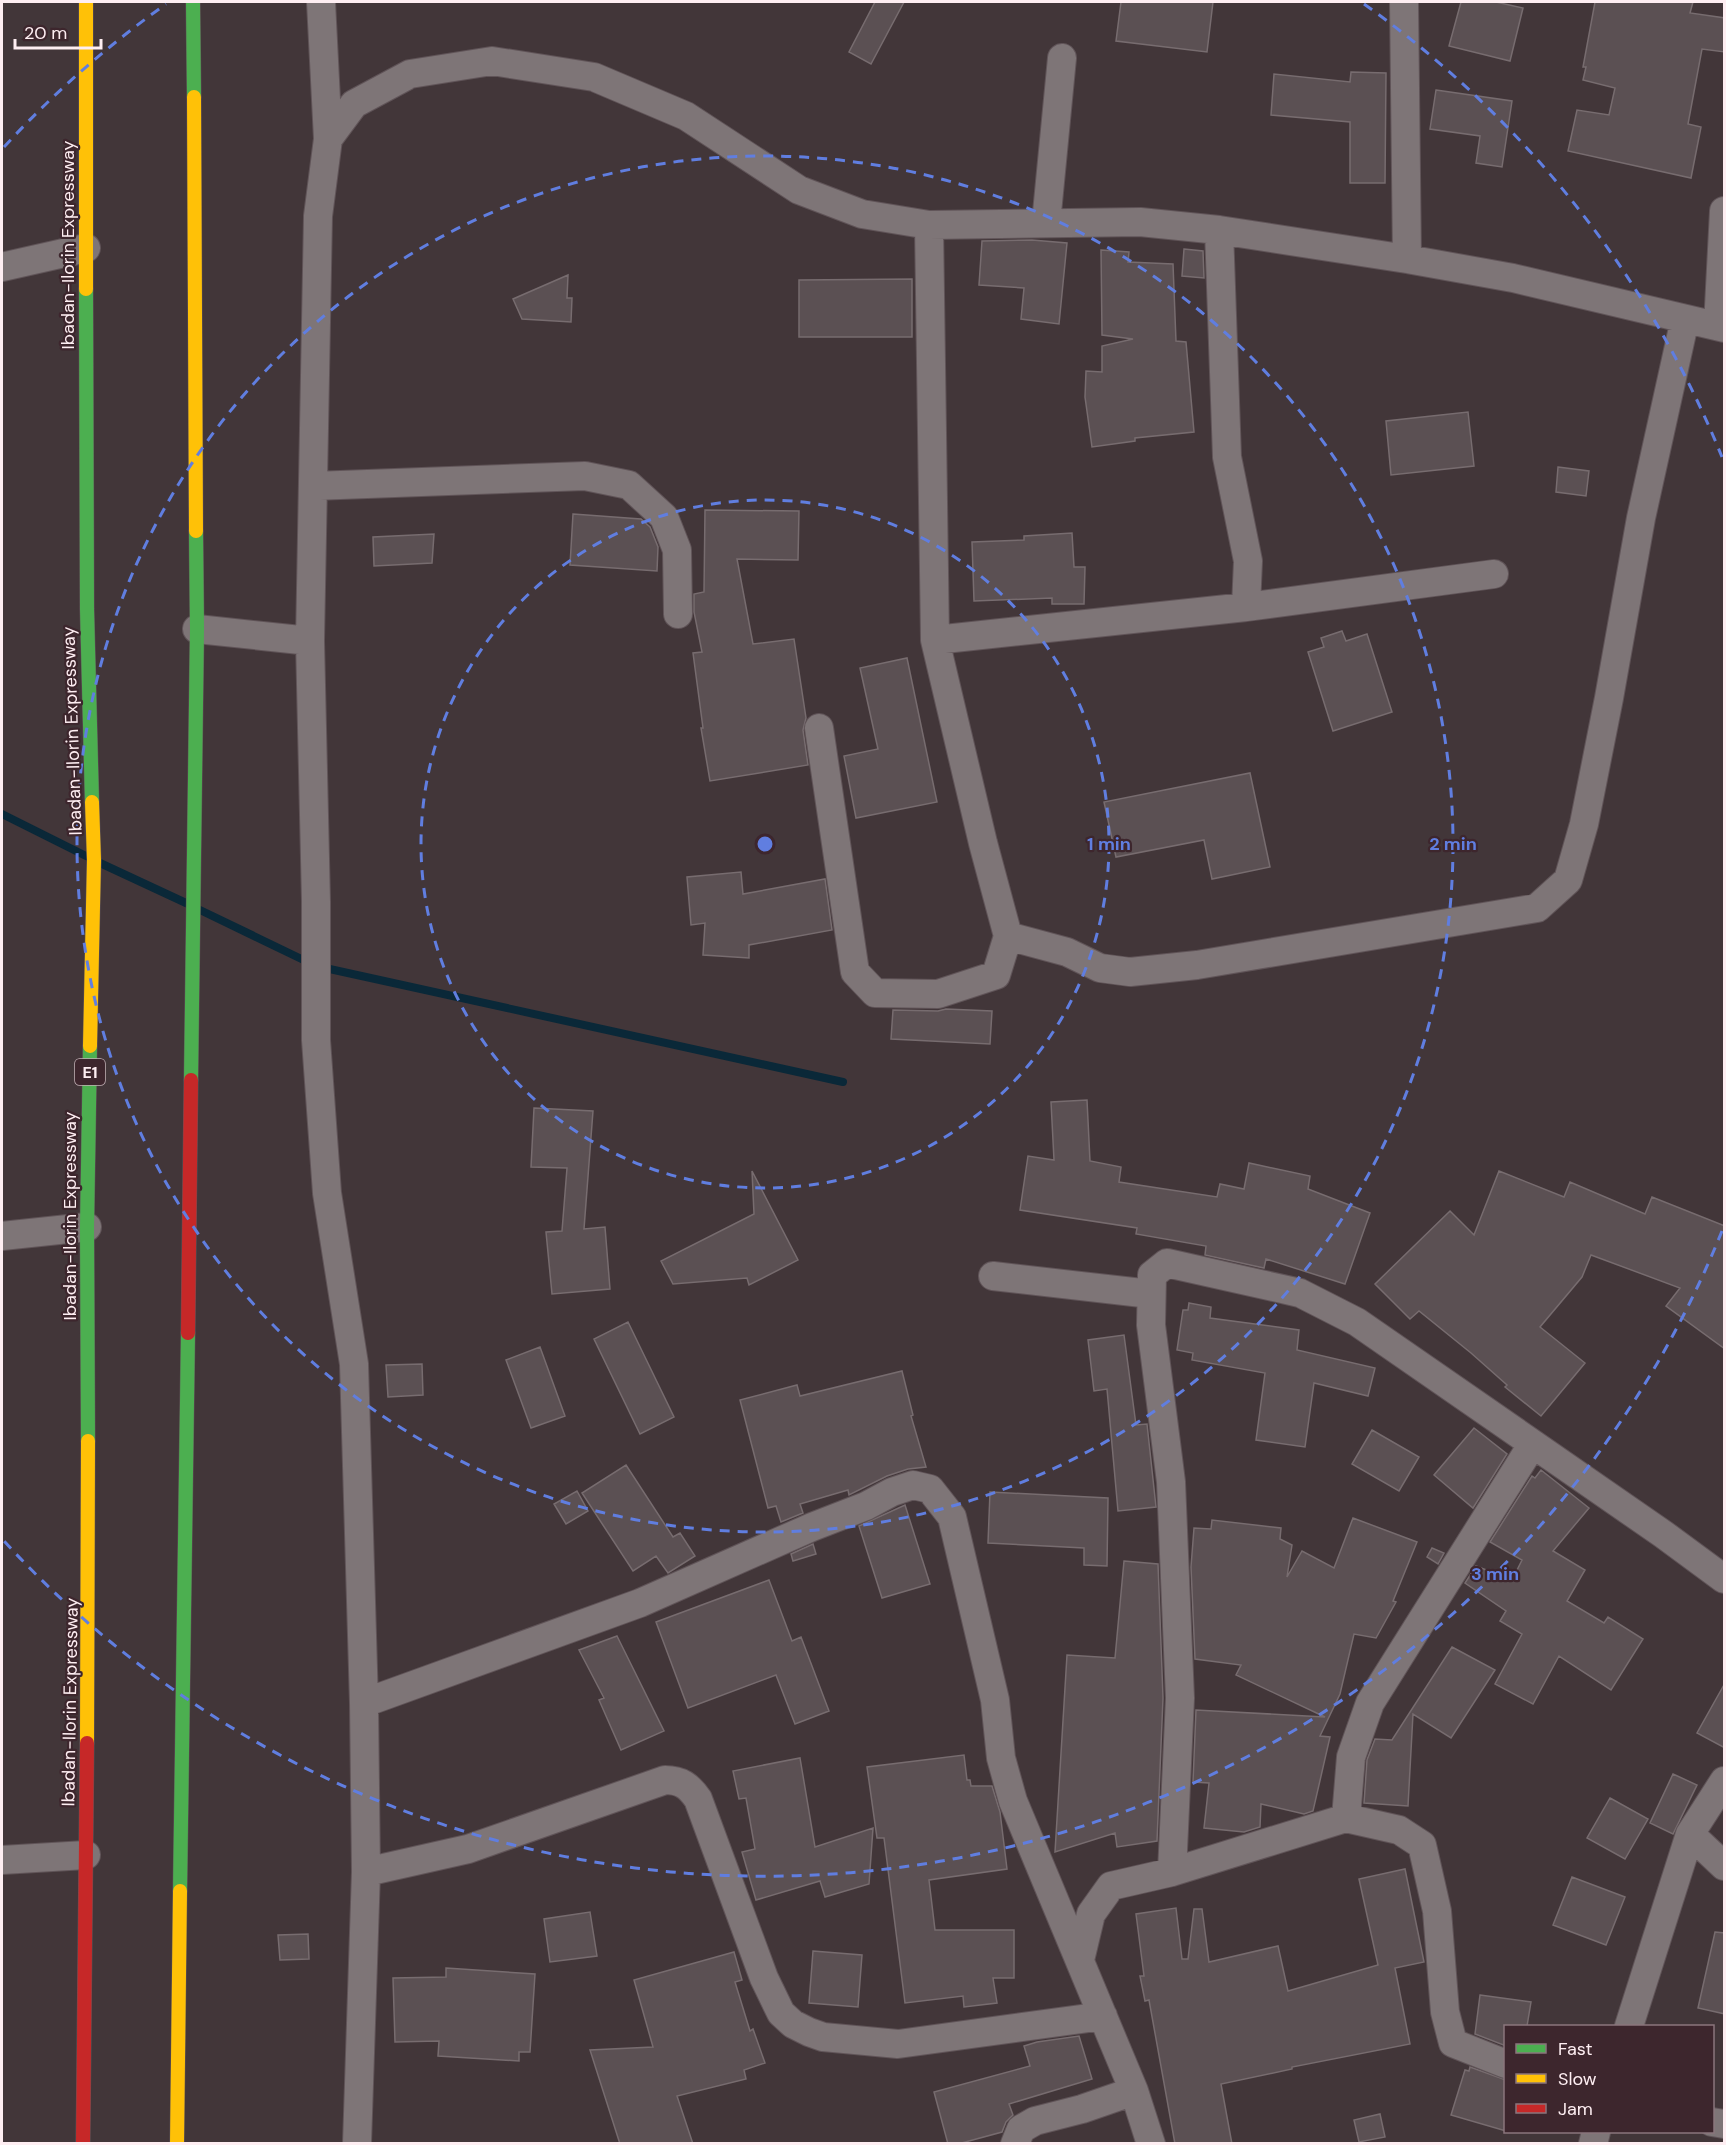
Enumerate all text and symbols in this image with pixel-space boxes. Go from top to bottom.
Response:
scale bar [15,12,100,50]
text: 20 m [24,21,67,45]
street label: Ibadan-Ilorin Expressway [56,141,80,350]
street label: Ibadan-Ilorin Expressway [56,626,88,836]
text: 1 min [1087,832,1131,856]
text: 2 min [1429,832,1477,856]
centre of rings [755,834,775,854]
road number: E1 [75,1059,105,1085]
street label: Ibadan-Ilorin Expressway [58,1112,82,1321]
text: 3 min [1471,1562,1519,1586]
street label: Ibadan-Ilorin Expressway [56,1597,84,1807]
legend [1504,2025,1714,2133]
text: Fast [1558,2037,1593,2061]
text: Slow [1558,2067,1597,2091]
text: Jam [1558,2097,1593,2121]

